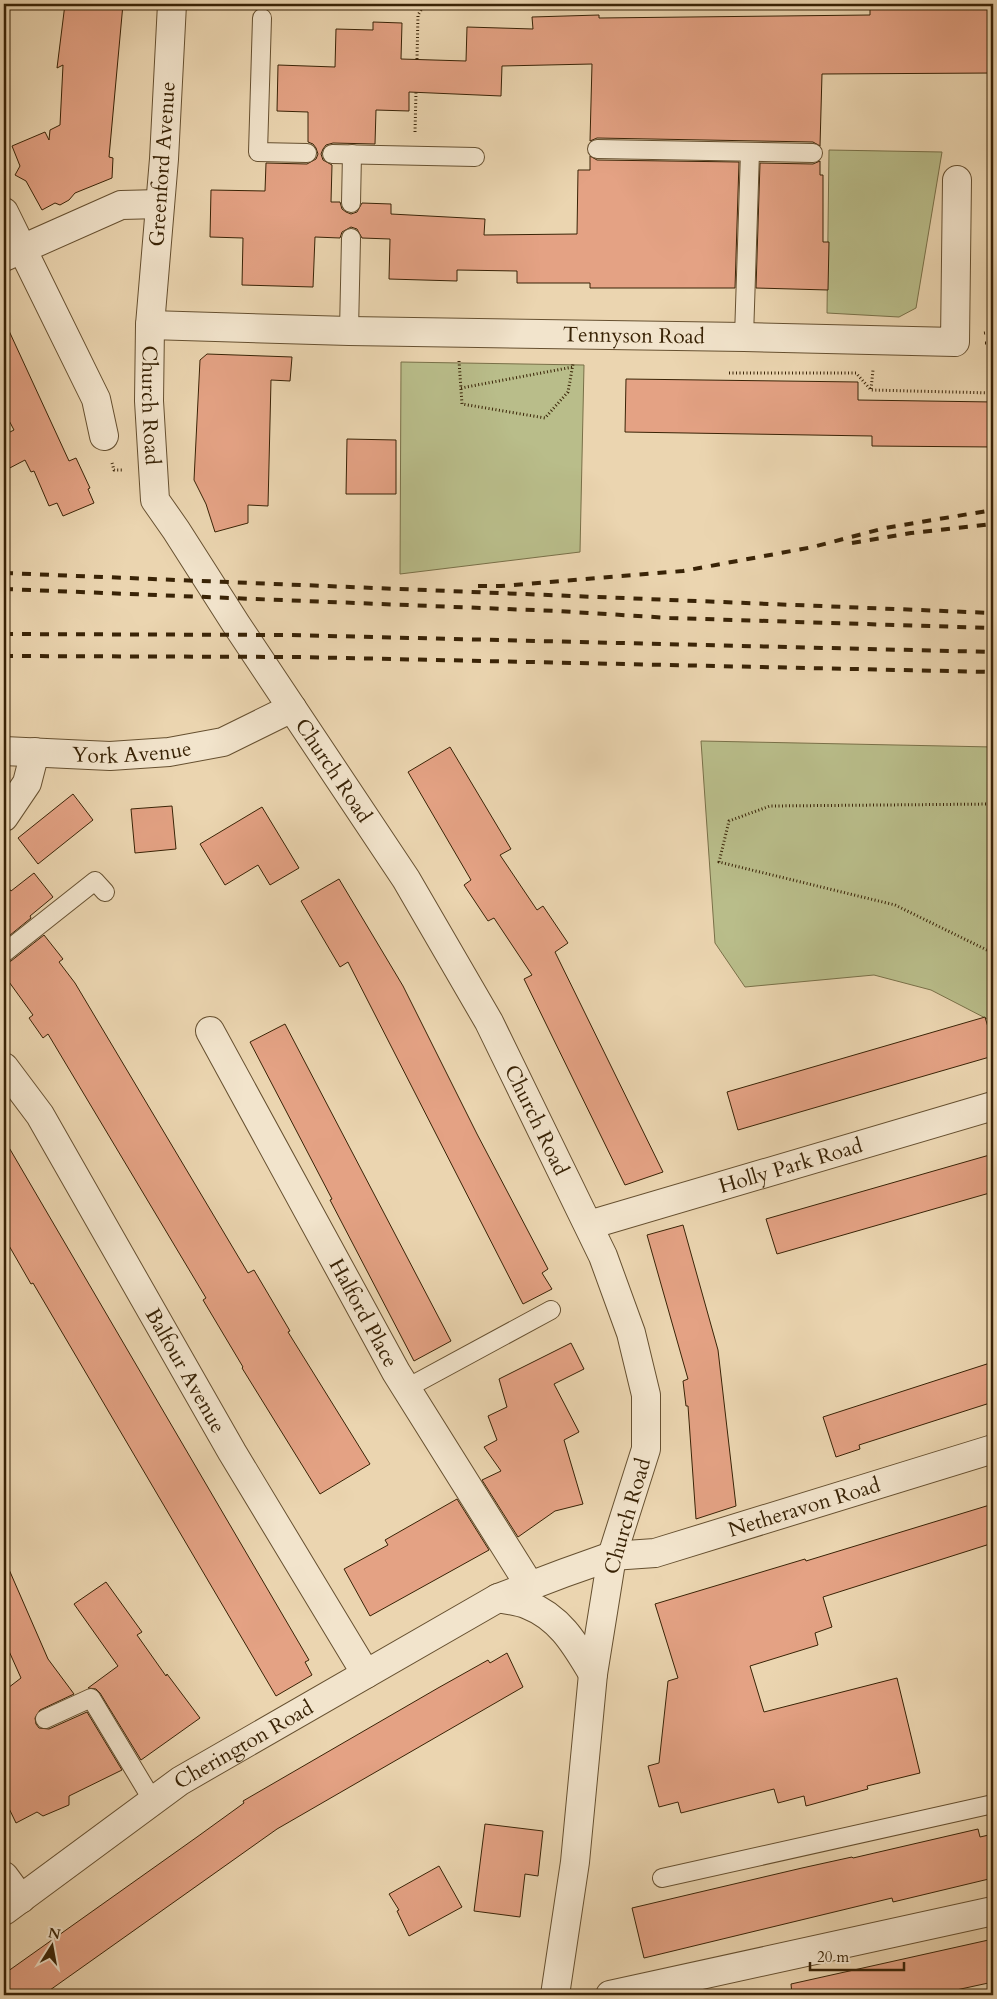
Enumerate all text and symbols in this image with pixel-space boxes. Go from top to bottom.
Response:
street label: Greenford Avenue [142,80,183,248]
street label: Tennyson Road [563,320,705,351]
street label: Church Road [134,345,167,466]
street label: Church Road [288,713,378,828]
street label: York Avenue [71,734,194,771]
street label: Church Road [497,1060,576,1180]
street label: Holly Park Road [715,1131,866,1201]
street label: Halford Place [322,1253,405,1373]
street label: Balfour Avenue [138,1303,232,1438]
street label: Church Road [597,1455,658,1578]
street label: Netheravon Road [725,1471,884,1545]
street label: Cherington Road [169,1693,319,1796]
north arrow [28,1922,78,1972]
text: N [47,1923,62,1944]
scale bar [810,1939,903,1971]
text: 20 m [817,1947,849,1967]

